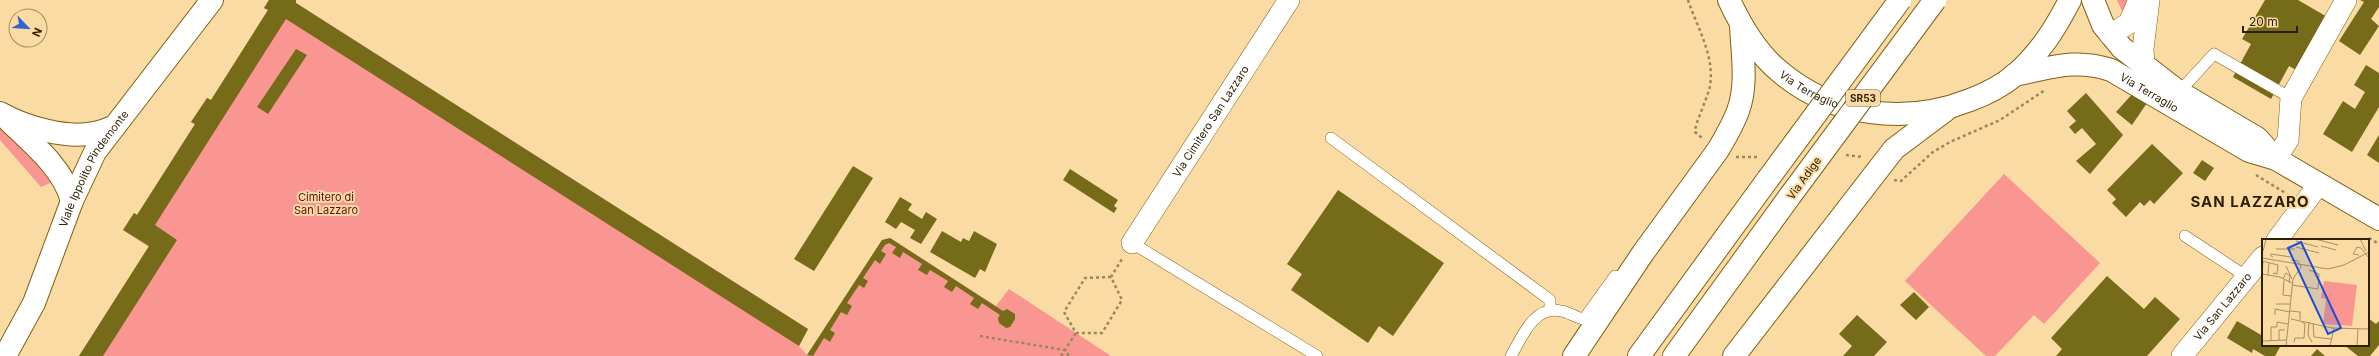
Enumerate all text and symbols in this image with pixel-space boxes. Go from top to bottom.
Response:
north arrow [8,8,48,48]
scale bar [2243,8,2297,34]
text: 20 m [2249,14,2278,29]
text: N [29,25,45,39]
street label: Via Cimitero San Lazzaro [1169,62,1252,180]
street label: Via Terraglio [1777,67,1841,111]
street label: Via Terraglio [2117,70,2181,115]
road number: SR53 [1846,90,1880,106]
street label: Viale Ippolito Pindemonte [56,108,132,229]
street label: Via Adige [1784,154,1824,202]
park label: Cimitero di San Lazzaro [294,190,358,217]
district label: SAN LAZZARO [2191,192,2310,211]
inset map [2262,239,2369,346]
street label: Via San Lazzaro [2191,269,2255,343]

